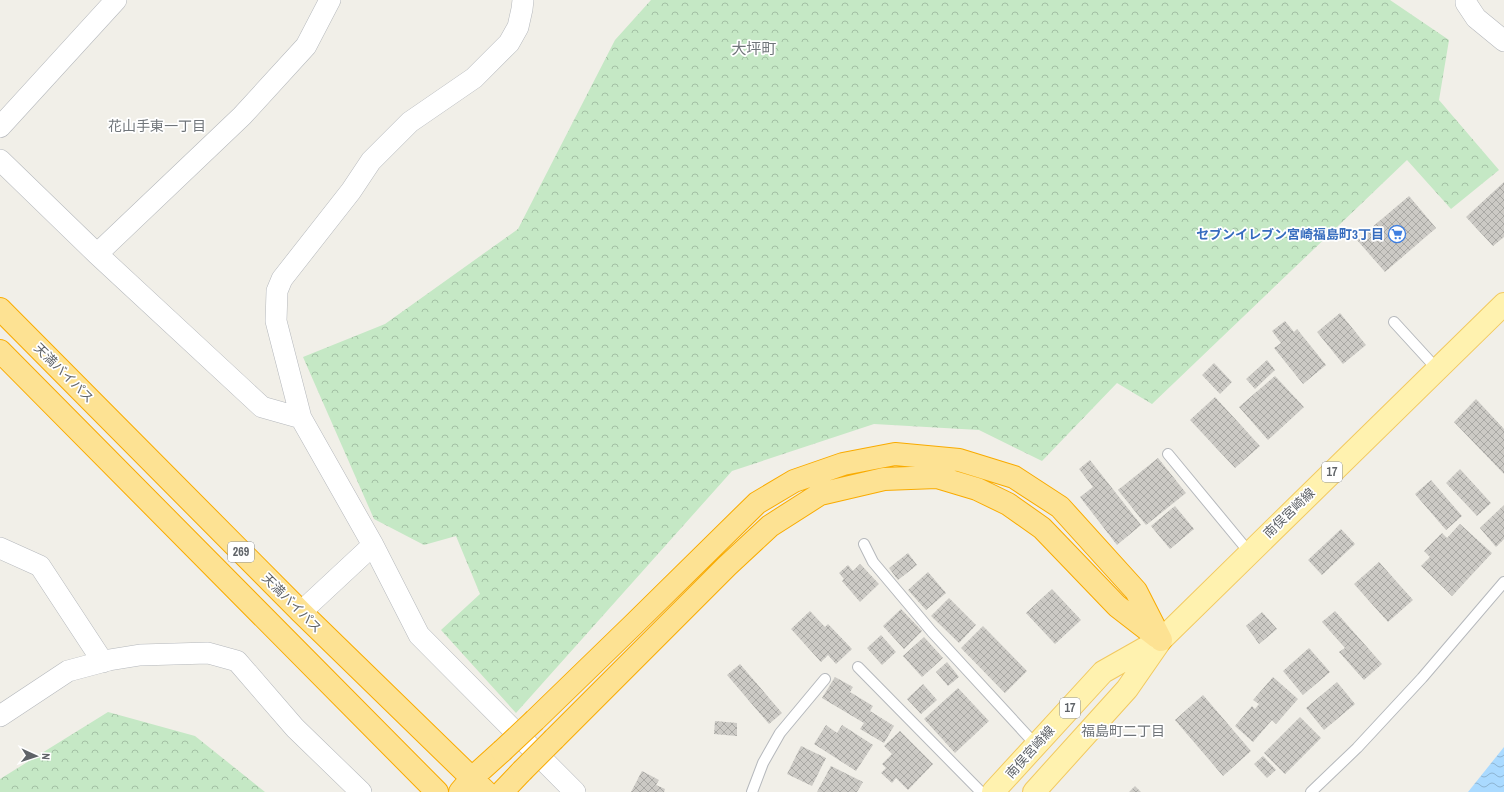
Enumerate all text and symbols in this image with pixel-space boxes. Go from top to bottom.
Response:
district label: 大坪町 [731,38,777,59]
district label: 花山手東一丁目 [108,117,206,135]
supermarket icon: セブンイレブン宮崎福島町3丁目 [1387,224,1407,244]
place label: セブンイレブン宮崎福島町3丁目 [1196,226,1384,243]
street label: 天満バイパス [31,340,97,406]
road number: 17 [1322,462,1342,482]
street label: 南俣宮崎線 [1260,484,1318,542]
road number: 269 [228,542,254,562]
street label: 天満バイパス [259,570,325,636]
road number: 17 [1060,698,1080,718]
street label: 南俣宮崎線 [1002,722,1058,782]
district label: 福島町二丁目 [1081,722,1165,740]
north arrow [16,736,56,776]
text: N [39,753,53,760]

